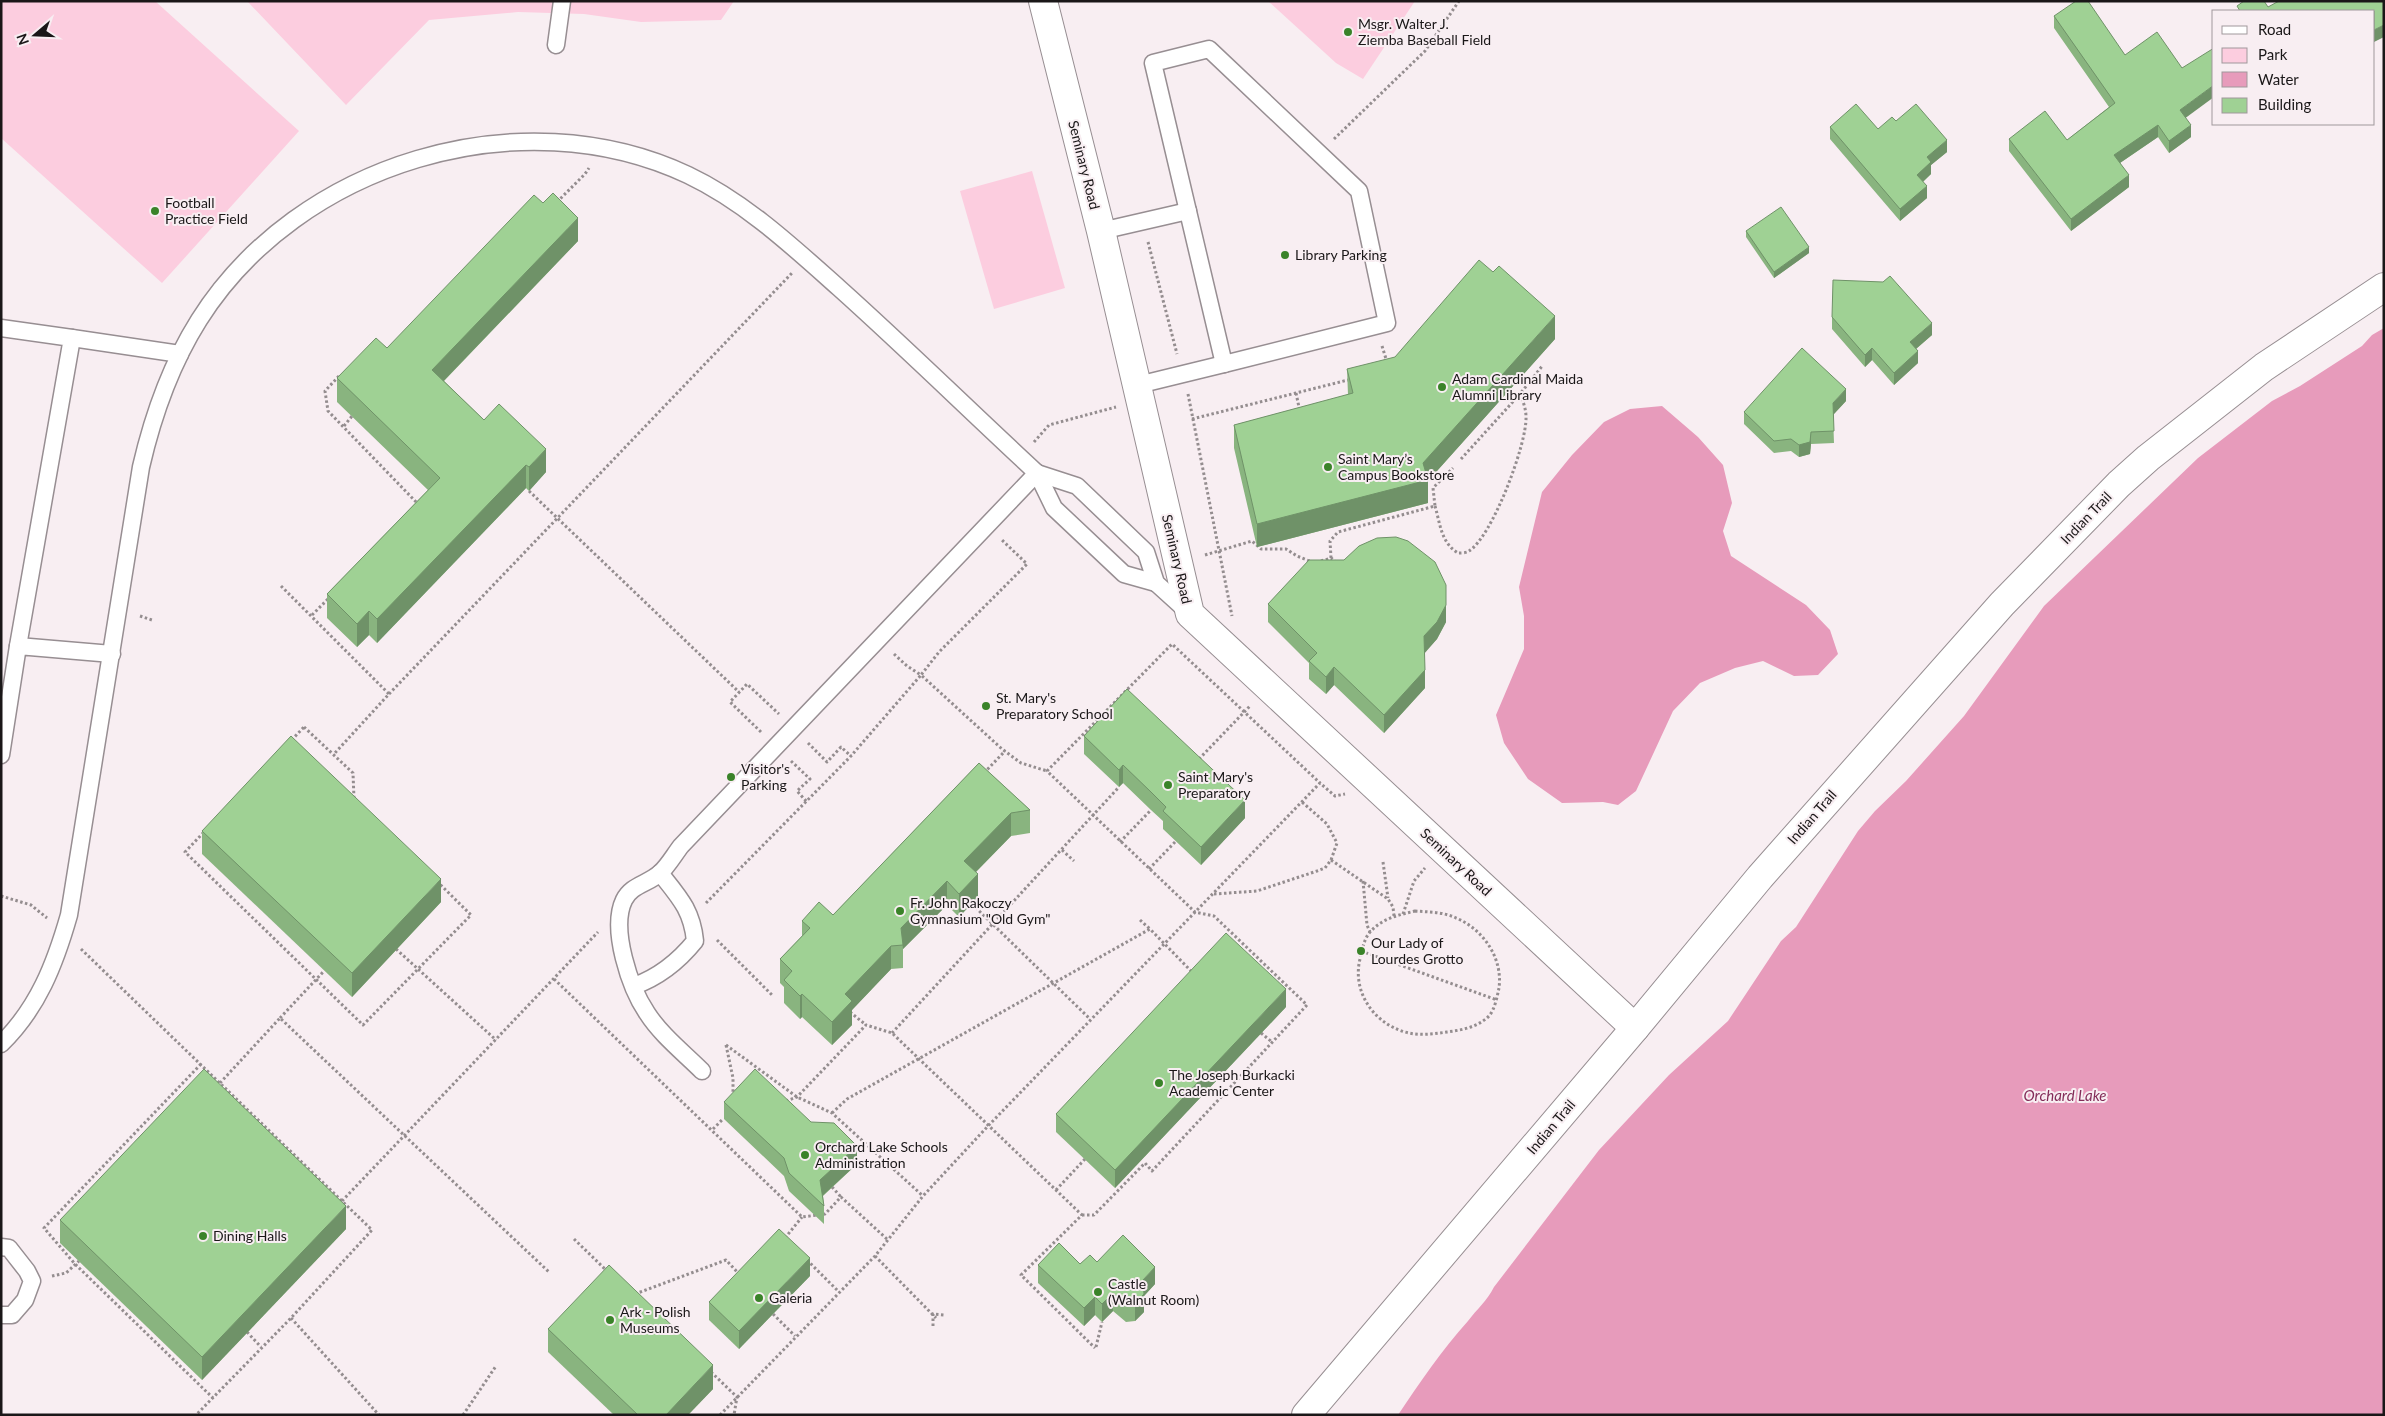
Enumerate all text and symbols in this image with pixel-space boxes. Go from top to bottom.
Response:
north arrow [10,10,60,60]
legend [2212,10,2375,125]
place label: Msgr. Walter J. Ziemba Baseball Field [1358,15,1491,48]
text: Road [2258,20,2291,38]
marker: Msgr. Walter J. Ziemba Baseball Field [1342,26,1354,38]
text: N [12,32,32,47]
text: Park [2258,45,2288,63]
text: Water [2258,70,2299,88]
text: Building [2258,95,2311,113]
street label: Seminary Road [1065,119,1104,211]
place label: Football Practice Field [165,194,248,227]
marker: Football Practice Field [149,205,161,217]
place label: Library Parking [1295,246,1387,263]
marker: Library Parking [1279,249,1291,261]
place label: Adam Cardinal Maida Alumni Library [1452,370,1583,403]
marker: Adam Cardinal Maida Alumni Library [1436,381,1448,393]
place label: Saint Mary’s Campus Bookstore [1338,450,1454,483]
marker: Saint Mary’s Campus Bookstore [1322,461,1334,473]
street label: Indian Trail [2057,488,2115,547]
street label: Seminary Road [1159,513,1196,605]
place label: St. Mary's Preparatory School [996,689,1113,722]
marker: St. Mary's Preparatory School [980,700,992,712]
place label: Visitor's Parking [741,760,790,793]
place label: Saint Mary's Preparatory [1178,768,1253,801]
marker: Visitor's Parking [725,771,737,783]
marker: Saint Mary's Preparatory [1162,779,1174,791]
street label: Indian Trail [1784,786,1840,847]
street label: Seminary Road [1417,824,1495,899]
place label: Fr. John Rakoczy Gymnasium "Old Gym" [910,894,1051,927]
marker: Fr. John Rakoczy Gymnasium "Old Gym" [894,905,906,917]
place label: Our Lady of Lourdes Grotto [1371,934,1463,967]
marker: Our Lady of Lourdes Grotto [1355,945,1367,957]
place label: The Joseph Burkacki Academic Center [1169,1066,1295,1099]
marker: The Joseph Burkacki Academic Center [1153,1077,1165,1089]
water label: Orchard Lake [2023,1086,2107,1104]
street label: Indian Trail [1523,1096,1578,1157]
place label: Orchard Lake Schools Administration [815,1138,948,1171]
marker: Orchard Lake Schools Administration [799,1149,811,1161]
place label: Dining Halls [213,1227,287,1244]
marker: Dining Halls [197,1230,209,1242]
place label: Castle (Walnut Room) [1108,1275,1199,1308]
marker: Castle (Walnut Room) [1092,1286,1104,1298]
place label: Galeria [769,1289,812,1306]
marker: Galeria [753,1292,765,1304]
place label: Ark - Polish Museums [620,1303,691,1336]
marker: Ark - Polish Museums [604,1314,616,1326]

